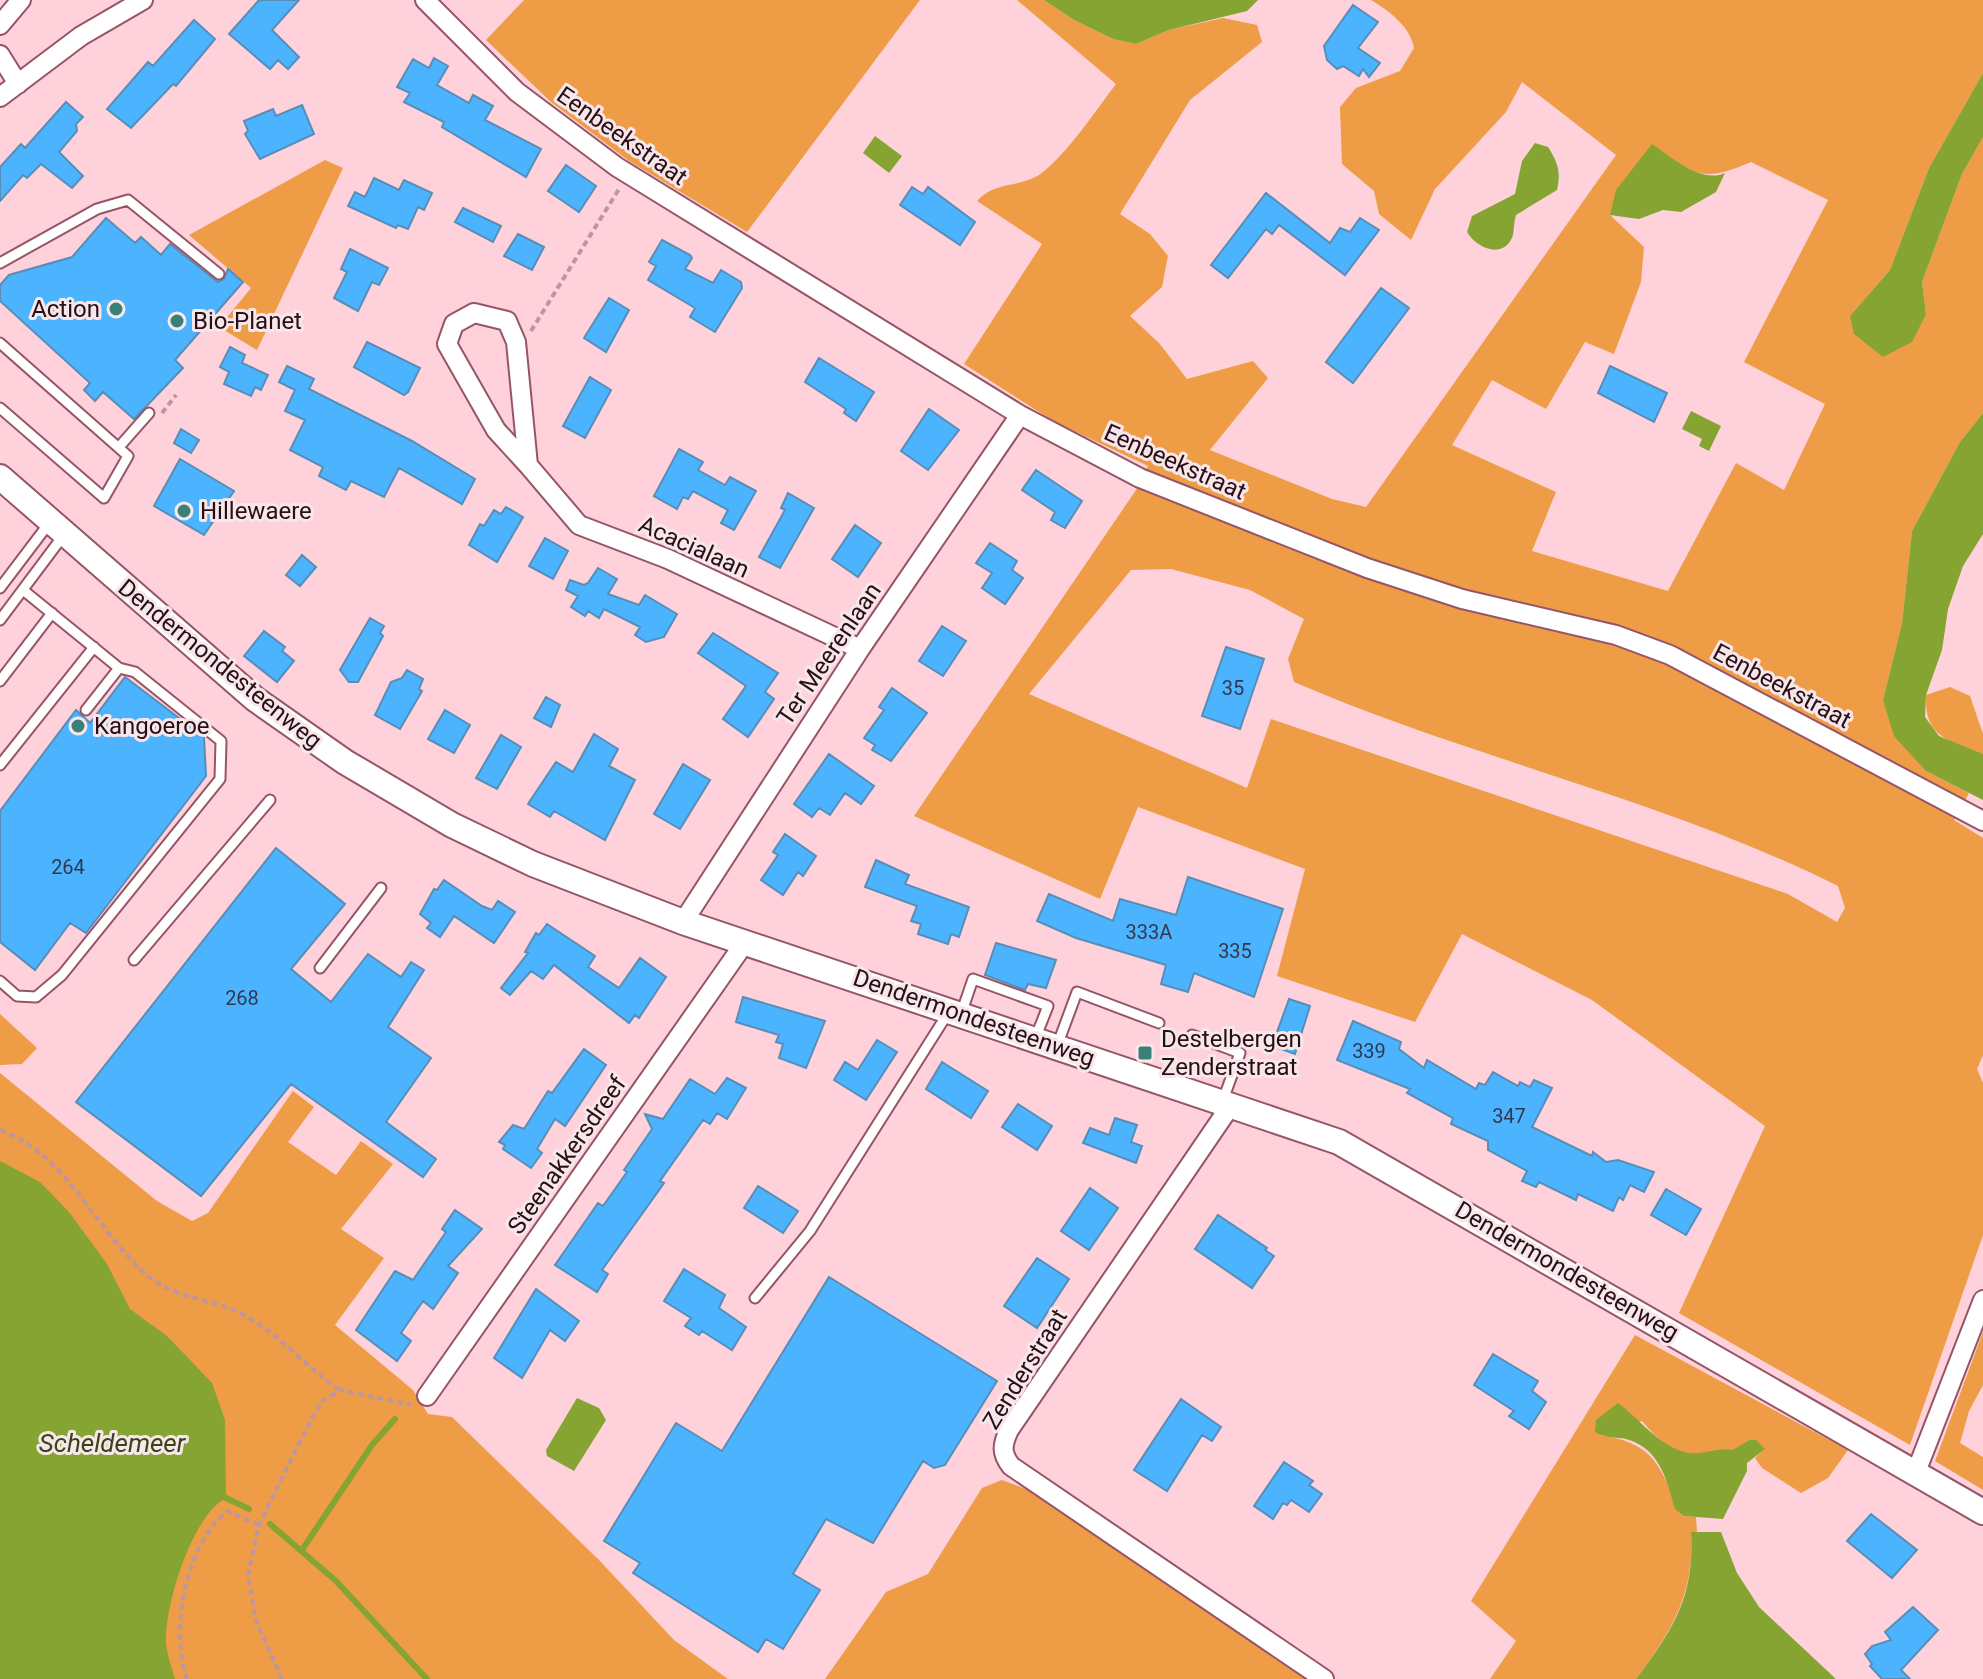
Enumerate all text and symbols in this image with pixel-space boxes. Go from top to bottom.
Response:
street label: Eenbeekstraat [552,81,693,191]
place label: Action [31,295,100,323]
marker: Action [107,300,125,318]
place label: Bio-Planet [193,307,302,335]
marker: Bio-Planet [168,312,186,330]
street label: Eenbeekstraat [1100,418,1250,506]
place label: Hillewaere [200,497,312,525]
marker: Hillewaere [175,502,193,520]
street label: Acacialaan [634,510,754,584]
street label: Dendermondesteenweg [113,573,327,755]
street label: Ter Meerenlaan [771,578,887,730]
street label: Eenbeekstraat [1708,638,1856,734]
house number: 35 [1222,676,1244,700]
place label: Kangoeroe [94,712,210,740]
marker: Kangoeroe [69,717,87,735]
house number: 264 [51,855,85,879]
house number: 333A [1126,920,1172,944]
house number: 335 [1218,939,1252,963]
street label: Dendermondesteenweg [850,963,1098,1073]
house number: 268 [225,986,259,1010]
place label: Destelbergen Zenderstraat [1161,1025,1302,1081]
house number: 339 [1352,1039,1386,1063]
marker: Destelbergen Zenderstraat [1136,1044,1154,1062]
street label: Steenakkersdreef [502,1070,632,1239]
house number: 347 [1492,1104,1526,1128]
street label: Dendermondesteenweg [1450,1195,1684,1347]
street label: Zenderstraat [977,1304,1073,1434]
water label: Scheldemeer [39,1428,187,1458]

